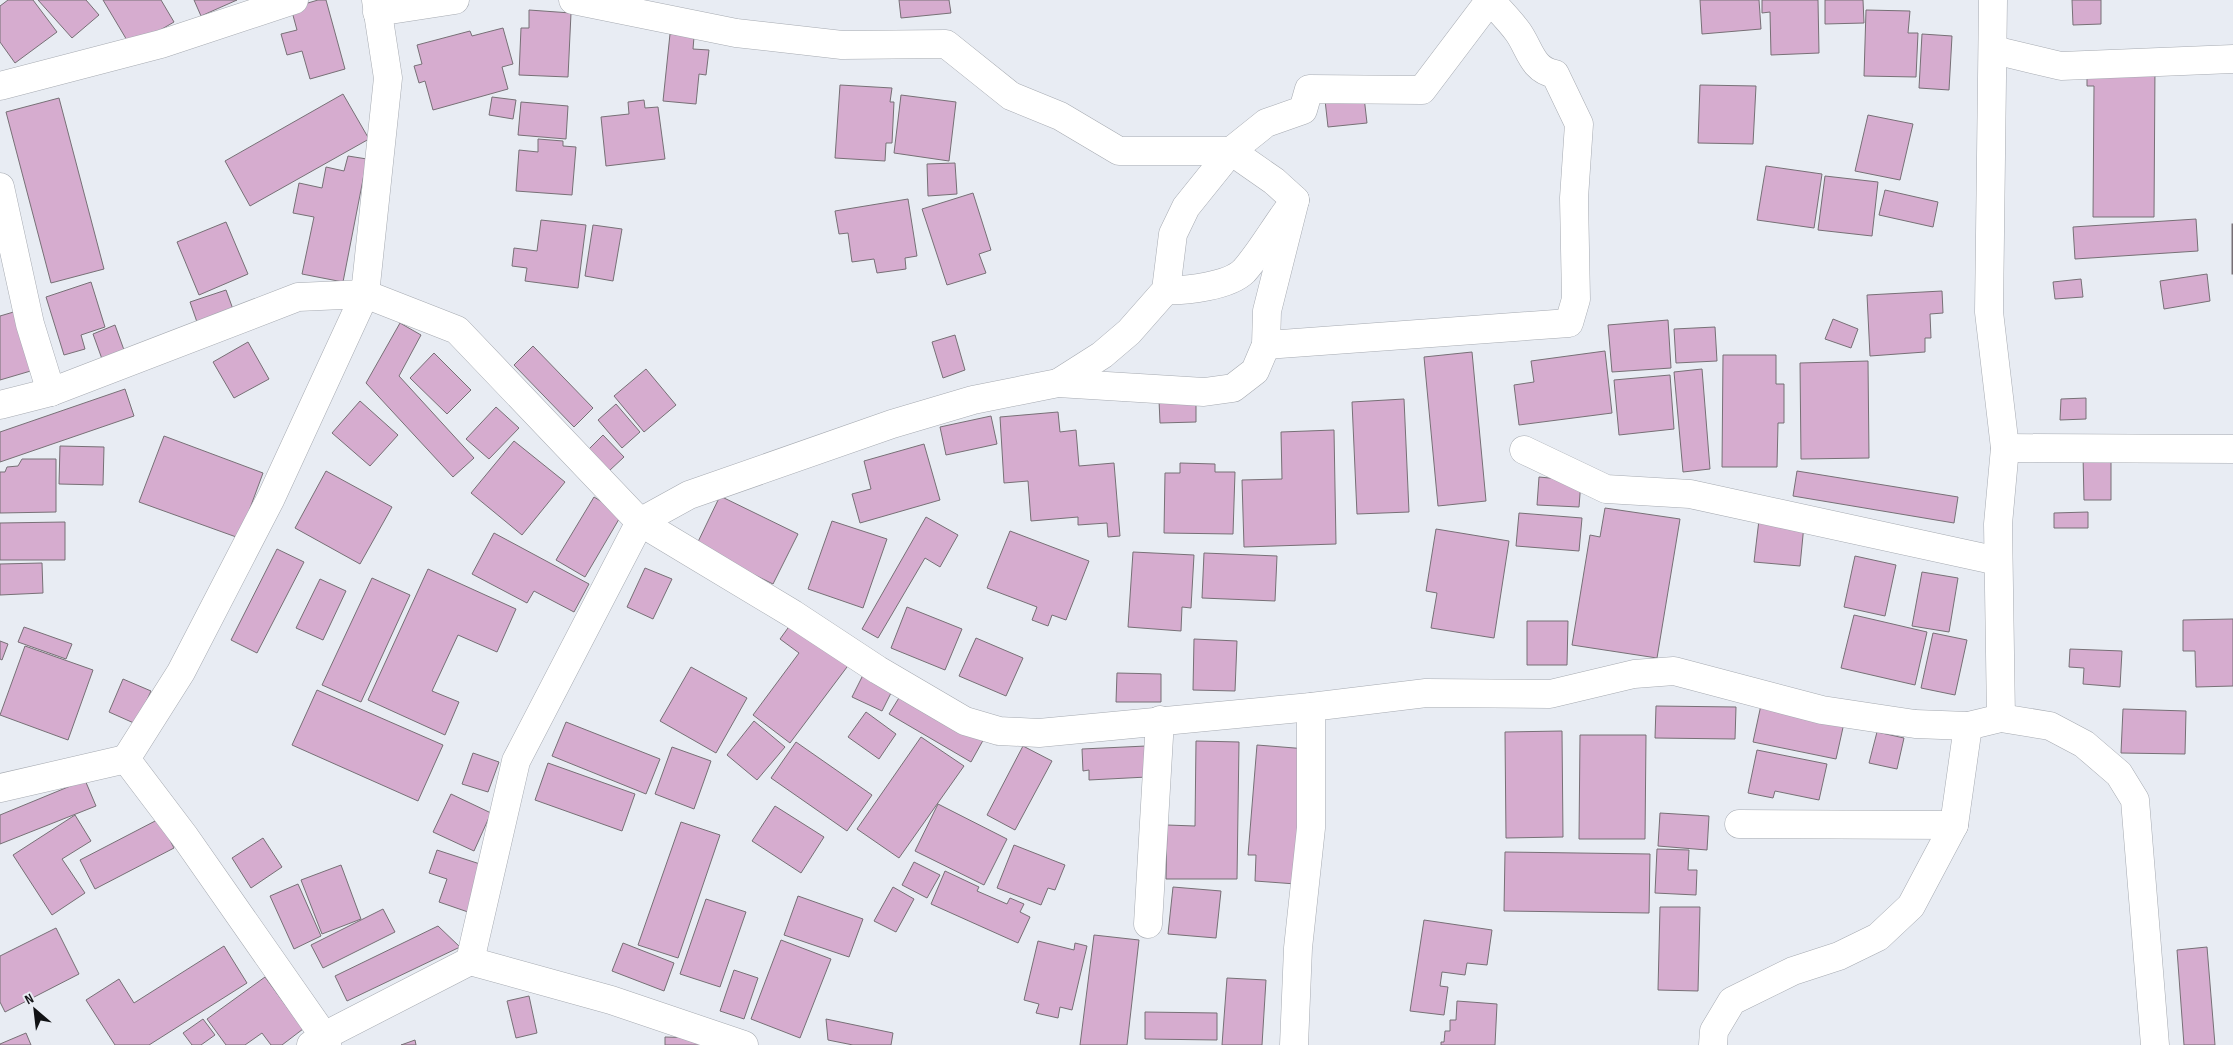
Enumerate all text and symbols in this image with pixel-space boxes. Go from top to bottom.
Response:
north arrow [10,985,60,1035]
text: N [22,990,36,1008]

